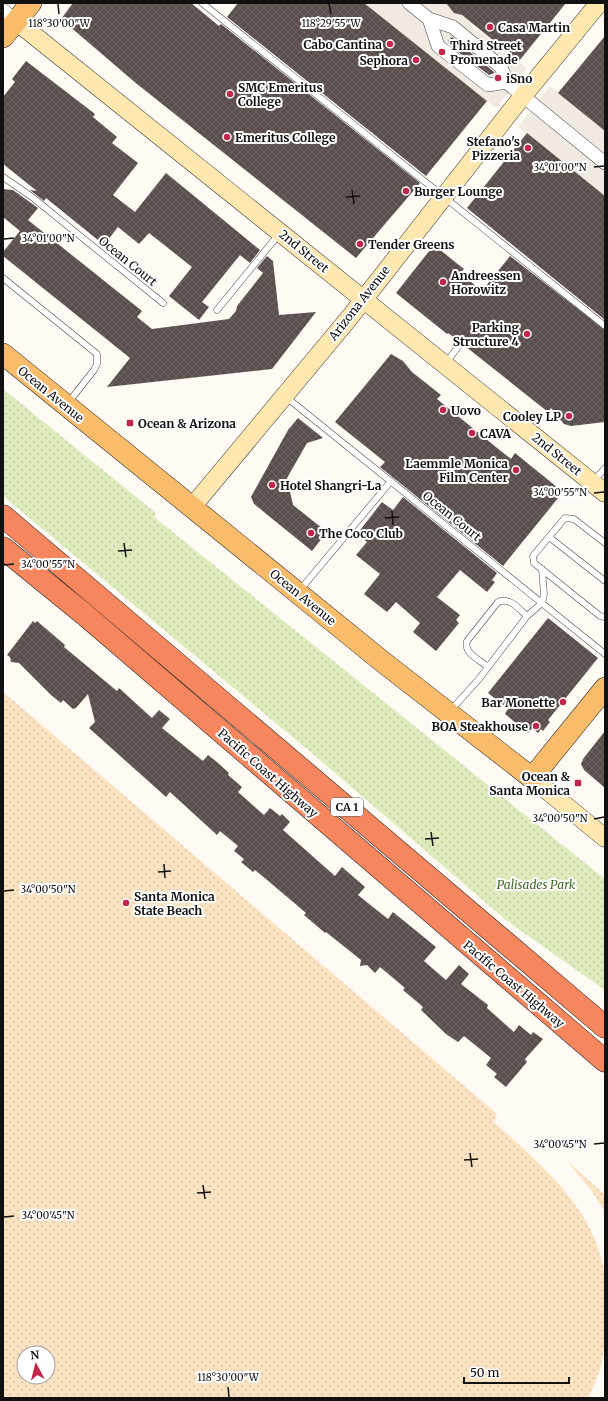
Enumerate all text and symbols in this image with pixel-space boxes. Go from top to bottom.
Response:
text: 118°30'00"W [28,17,91,30]
text: 118°29'55"W [301,17,362,30]
place label: Casa Martin [498,20,570,35]
marker: Casa Martin [485,22,495,32]
place label: Cabo Cantina [303,37,382,52]
place label: Third Street Promenade [450,38,522,67]
marker: Cabo Cantina [385,39,395,49]
marker: Third Street Promenade [437,47,447,57]
place label: Sephora [359,53,408,68]
marker: Sephora [411,55,421,65]
place label: iSno [506,71,532,86]
marker: iSno [493,73,503,83]
place label: SMC Emeritus College [238,80,323,109]
marker: SMC Emeritus College [225,89,235,99]
place label: Emeritus College [235,130,336,145]
marker: Emeritus College [222,132,232,142]
place label: Stefano's Pizzeria [467,134,520,163]
marker: Stefano's Pizzeria [523,143,533,153]
text: 34°01'00"N [533,161,587,174]
place label: Burger Lounge [414,184,503,199]
marker: Burger Lounge [401,186,411,196]
street label: 2nd Street [276,226,332,276]
text: 34°01'00"N [21,232,75,245]
street label: Ocean Court [96,233,160,289]
place label: Tender Greens [368,237,455,252]
marker: Tender Greens [355,239,365,249]
street label: Arizona Avenue [325,263,393,344]
place label: Andreessen Horowitz [450,268,521,297]
marker: Andreessen Horowitz [438,277,448,287]
place label: Parking Structure 4 [453,320,519,349]
marker: Parking Structure 4 [522,329,532,339]
street label: Ocean Avenue [15,363,87,425]
place label: Uovo [451,403,481,418]
marker: Uovo [438,405,448,415]
place label: Cooley LP [503,409,561,424]
marker: Cooley LP [564,411,574,421]
place label: Ocean & Arizona [138,416,236,431]
marker: Ocean & Arizona [125,418,135,428]
place label: CAVA [480,426,512,441]
marker: CAVA [467,428,477,438]
street label: 2nd Street [529,429,585,479]
place label: Laemmle Monica Film Center [405,456,508,485]
marker: Laemmle Monica Film Center [511,465,521,475]
place label: Hotel Shangri-La [280,478,382,493]
marker: Hotel Shangri-La [267,480,277,490]
text: 34°00'55"N [533,486,587,499]
street label: Ocean Court [420,488,484,544]
place label: The Coco Club [319,526,403,541]
marker: The Coco Club [306,528,316,538]
text: 34°00'55"N [21,558,75,571]
street label: Ocean Avenue [267,566,339,628]
place label: Bar Monette [481,695,556,710]
marker: Bar Monette [558,697,568,707]
place label: BOA Steakhouse [431,719,528,734]
marker: BOA Steakhouse [531,721,541,731]
street label: Pacific Coast Highway [215,726,321,820]
place label: Ocean & Santa Monica [489,769,570,798]
marker: Ocean & Santa Monica [573,778,583,788]
road number: CA 1 [331,798,363,816]
text: 34°00'50"N [532,812,588,825]
park label: Palisades Park [497,877,576,892]
text: 34°00'50"N [20,883,76,896]
place label: Santa Monica State Beach [134,889,215,918]
marker: Santa Monica State Beach [121,898,131,908]
street label: Pacific Coast Highway [460,937,568,1031]
text: 34°00'45"N [533,1138,587,1151]
text: 34°00'45"N [21,1209,75,1222]
north arrow [16,1345,56,1385]
text: N [30,1348,40,1363]
scale bar [464,1359,569,1385]
text: 50 m [470,1365,499,1380]
text: 118°30'00"W [197,1371,260,1384]

